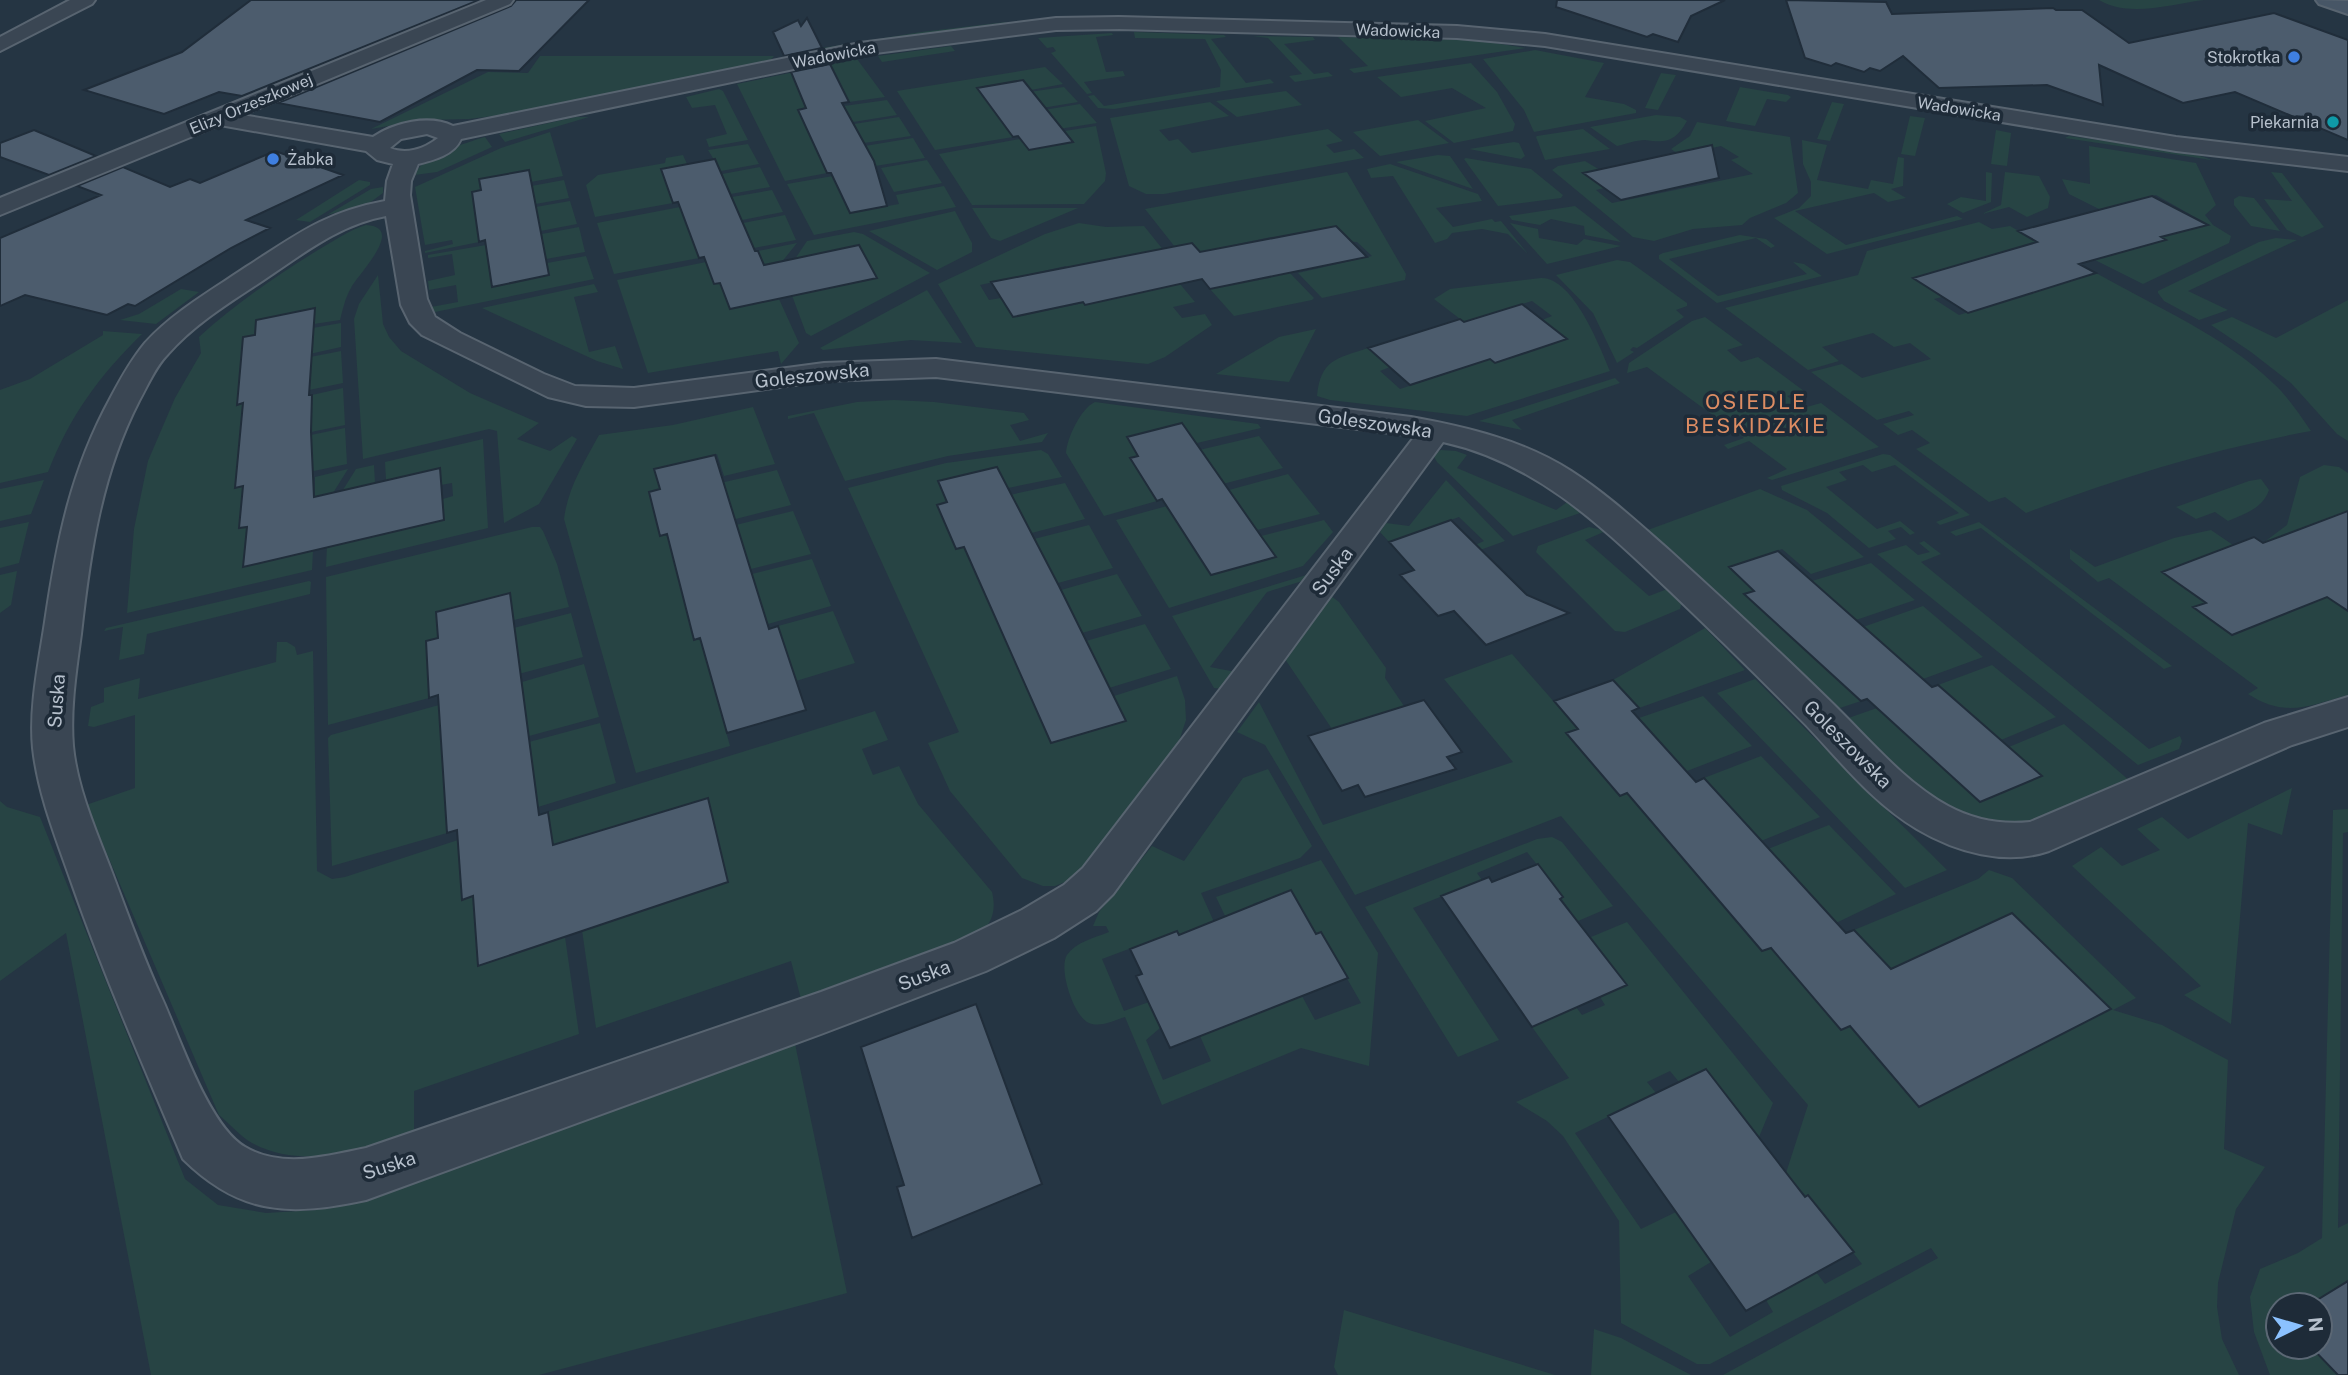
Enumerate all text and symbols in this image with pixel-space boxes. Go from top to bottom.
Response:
street label: Wadowicka [1355,20,1441,42]
street label: Wadowicka [791,38,877,72]
place label: Stokrotka [2207,48,2280,67]
marker: Stokrotka [2286,49,2302,65]
street label: Elizy Orzeszkowej [187,69,315,139]
street label: Wadowicka [1916,93,2002,125]
place label: Piekarnia [2250,113,2319,132]
marker: Piekarnia [2325,114,2341,130]
place label: Żabka [287,149,333,169]
marker: Żabka [265,151,281,167]
street label: Goleszowska [754,358,870,392]
district label: OSIEDLE BESKIDZKIE [1685,389,1827,438]
street label: Goleszowska [1317,404,1433,442]
street label: Suska [1307,543,1357,599]
street label: Suska [43,673,69,729]
street label: Goleszowska [1800,696,1896,792]
street label: Suska [895,955,953,995]
street label: Suska [360,1146,418,1184]
north arrow [2264,1291,2334,1361]
text: N [2304,1316,2328,1333]

